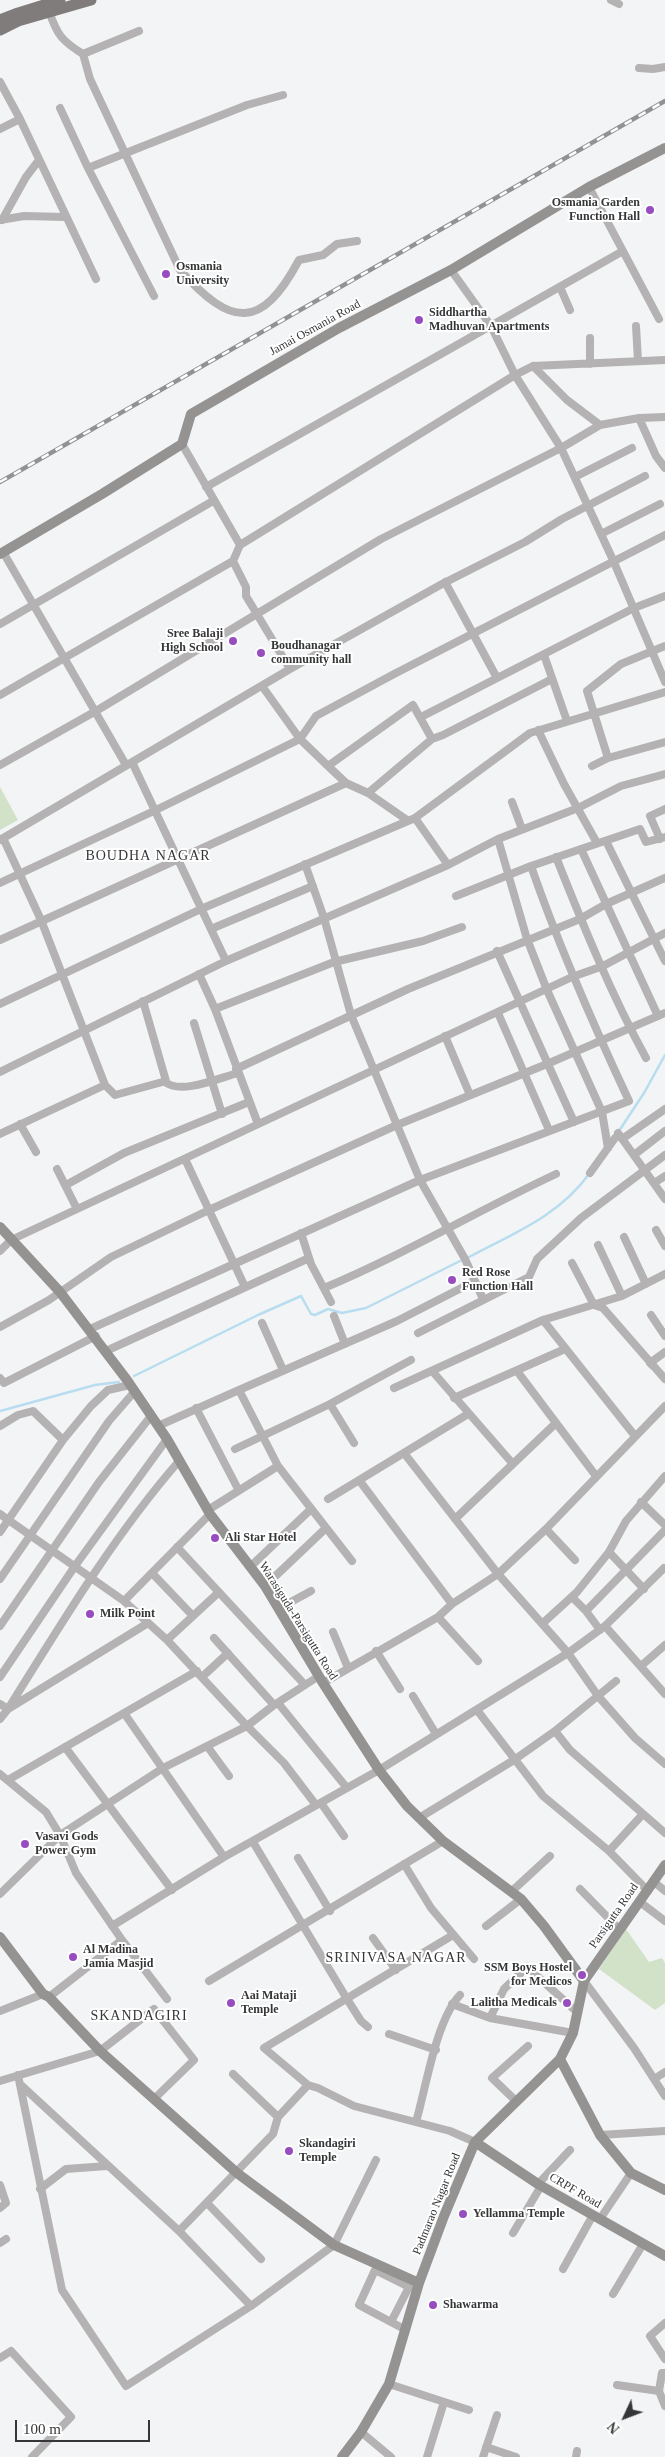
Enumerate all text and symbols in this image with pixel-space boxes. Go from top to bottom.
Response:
place label: Osmania Garden Function Hall [552,196,640,224]
marker: Osmania Garden Function Hall [644,204,656,216]
place label: Osmania University [176,260,229,288]
marker: Osmania University [160,268,172,280]
street label: Jamai Osmania Road [267,297,363,359]
place label: Siddhartha Madhuvan Apartments [429,306,549,334]
marker: Siddhartha Madhuvan Apartments [413,314,425,326]
place label: Sree Balaji High School [161,627,223,655]
marker: Sree Balaji High School [227,635,239,647]
place label: Boudhanagar community hall [271,639,351,667]
marker: Boudhanagar community hall [255,647,267,659]
district label: BOUDHA NAGAR [84,848,212,864]
place label: Red Rose Function Hall [462,1266,533,1294]
marker: Red Rose Function Hall [446,1274,458,1286]
place label: Ali Star Hotel [225,1531,296,1545]
marker: Ali Star Hotel [209,1532,221,1544]
street label: Warasiguda-Parsigutta Road [256,1559,340,1683]
place label: Milk Point [100,1607,155,1621]
marker: Milk Point [84,1608,96,1620]
place label: Vasavi Gods Power Gym [35,1830,98,1858]
marker: Vasavi Gods Power Gym [19,1838,31,1850]
street label: Parsigutta Road [586,1881,642,1951]
place label: Al Madina Jamia Masjid [83,1943,153,1971]
district label: SRINIVASA NAGAR [324,1950,468,1966]
marker: Al Madina Jamia Masjid [67,1951,79,1963]
place label: SSM Boys Hostel for Medicos [484,1961,572,1989]
marker: SSM Boys Hostel for Medicos [576,1969,588,1981]
place label: Aai Mataji Temple [241,1989,297,2017]
place label: Lalitha Medicals [471,1996,557,2010]
marker: Aai Mataji Temple [225,1997,237,2009]
marker: Lalitha Medicals [561,1997,573,2009]
district label: SKANDAGIRI [89,2008,189,2024]
place label: Skandagiri Temple [299,2137,356,2165]
marker: Skandagiri Temple [283,2145,295,2157]
street label: Padmarao Nagar Road [410,2151,464,2257]
street label: CRPF Road [546,2170,604,2212]
place label: Yellamma Temple [473,2207,565,2221]
marker: Yellamma Temple [457,2208,469,2220]
place label: Shawarma [443,2298,498,2312]
marker: Shawarma [427,2299,439,2311]
north arrow [600,2392,650,2442]
scale bar [18,2410,152,2442]
text: N [605,2419,623,2436]
text: 100 m [23,2421,61,2437]

